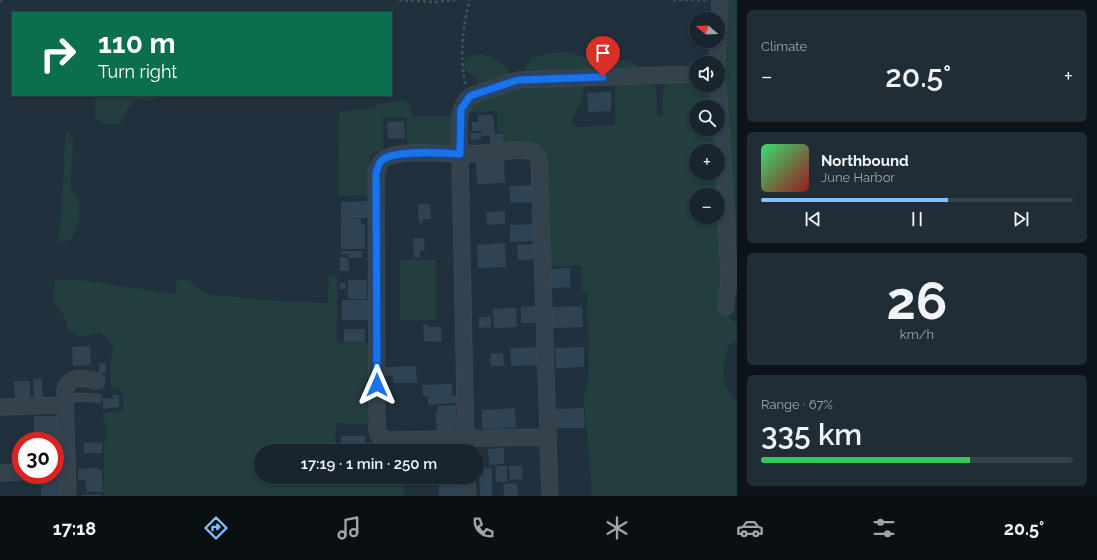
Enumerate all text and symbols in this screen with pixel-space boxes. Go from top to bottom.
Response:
north arrow [689,12,725,48]
map controls [689,12,725,224]
text: 110 m [98,27,176,60]
icon: right [32,28,84,80]
pin [586,36,620,77]
text: Climate [761,39,807,54]
icon: arrive [592,42,614,64]
button: sound [689,56,725,92]
text: 20.5° [885,59,951,94]
text: Turn right [98,61,177,82]
text: − [761,63,773,89]
text: + [1064,63,1073,89]
button: search [689,100,725,136]
button: + [689,144,725,180]
text: Northbound [821,152,909,170]
text: June Harbor [821,170,895,185]
button: − [689,188,725,224]
icon: previous [802,208,824,230]
icon: pause [906,208,928,230]
icon: next [1010,208,1032,230]
text: 26 [887,270,947,331]
text: km/h [900,327,934,342]
position arrow [356,364,398,406]
text: Range · 67% [761,397,833,412]
text: 335 km [761,417,862,452]
speed limit sign: 30 [12,432,64,484]
text: 17:19 · 1 min · 250 m [301,455,437,473]
icon: directions [202,514,230,542]
icon: music [335,514,363,542]
icon: phone [469,514,497,542]
icon: climate [603,514,631,542]
icon: car [736,514,764,542]
icon: filters [870,514,898,542]
text: 17:18 [53,518,96,539]
text: 20.5° [1004,518,1044,539]

